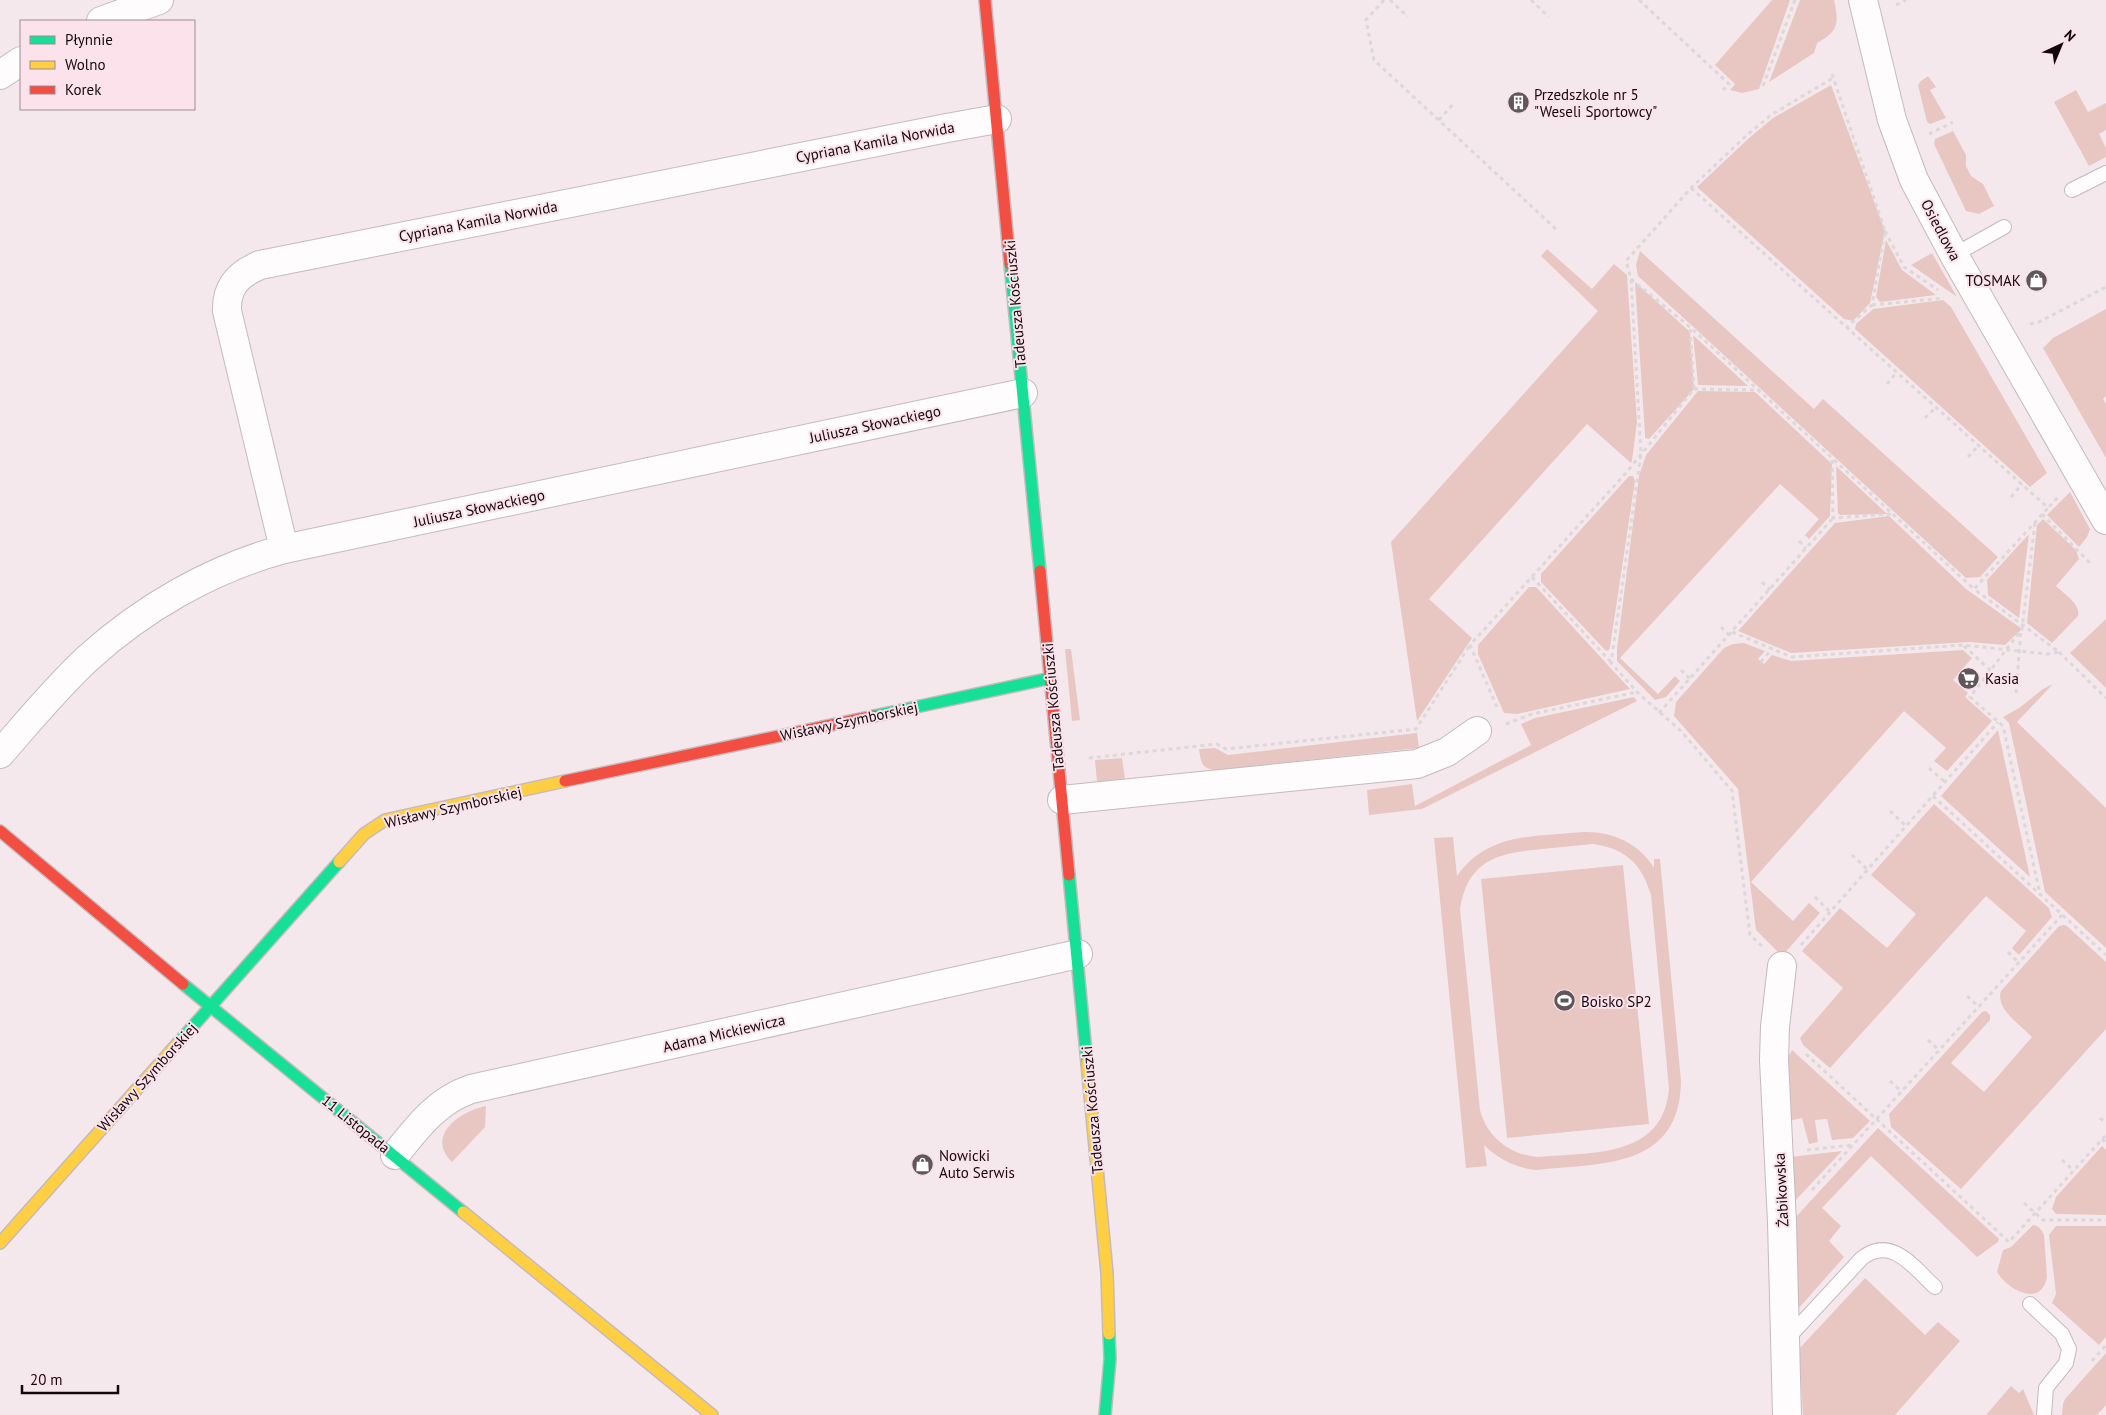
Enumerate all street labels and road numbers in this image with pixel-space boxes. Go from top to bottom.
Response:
street label: Cypriana Kamila Norwida [794,117,956,167]
street label: Cypriana Kamila Norwida [397,196,559,246]
street label: Osiedlowa [1917,196,1965,264]
street label: Tadeusza Kościuszki [1000,239,1030,369]
street label: Juliusza Słowackiego [807,401,942,447]
street label: Juliusza Słowackiego [411,485,546,531]
street label: Tadeusza Kościuszki [1038,642,1068,772]
street label: Wisławy Szymborskiej [778,697,920,745]
street label: Wisławy Szymborskiej [383,782,523,832]
street label: Adama Mickiewicza [661,1010,787,1056]
street label: Wisławy Szymborskiej [93,1019,201,1135]
street label: Tadeusza Kościuszki [1077,1045,1107,1175]
street label: 11 Listopada [318,1091,394,1157]
street label: Żabikowska [1770,1152,1792,1228]

